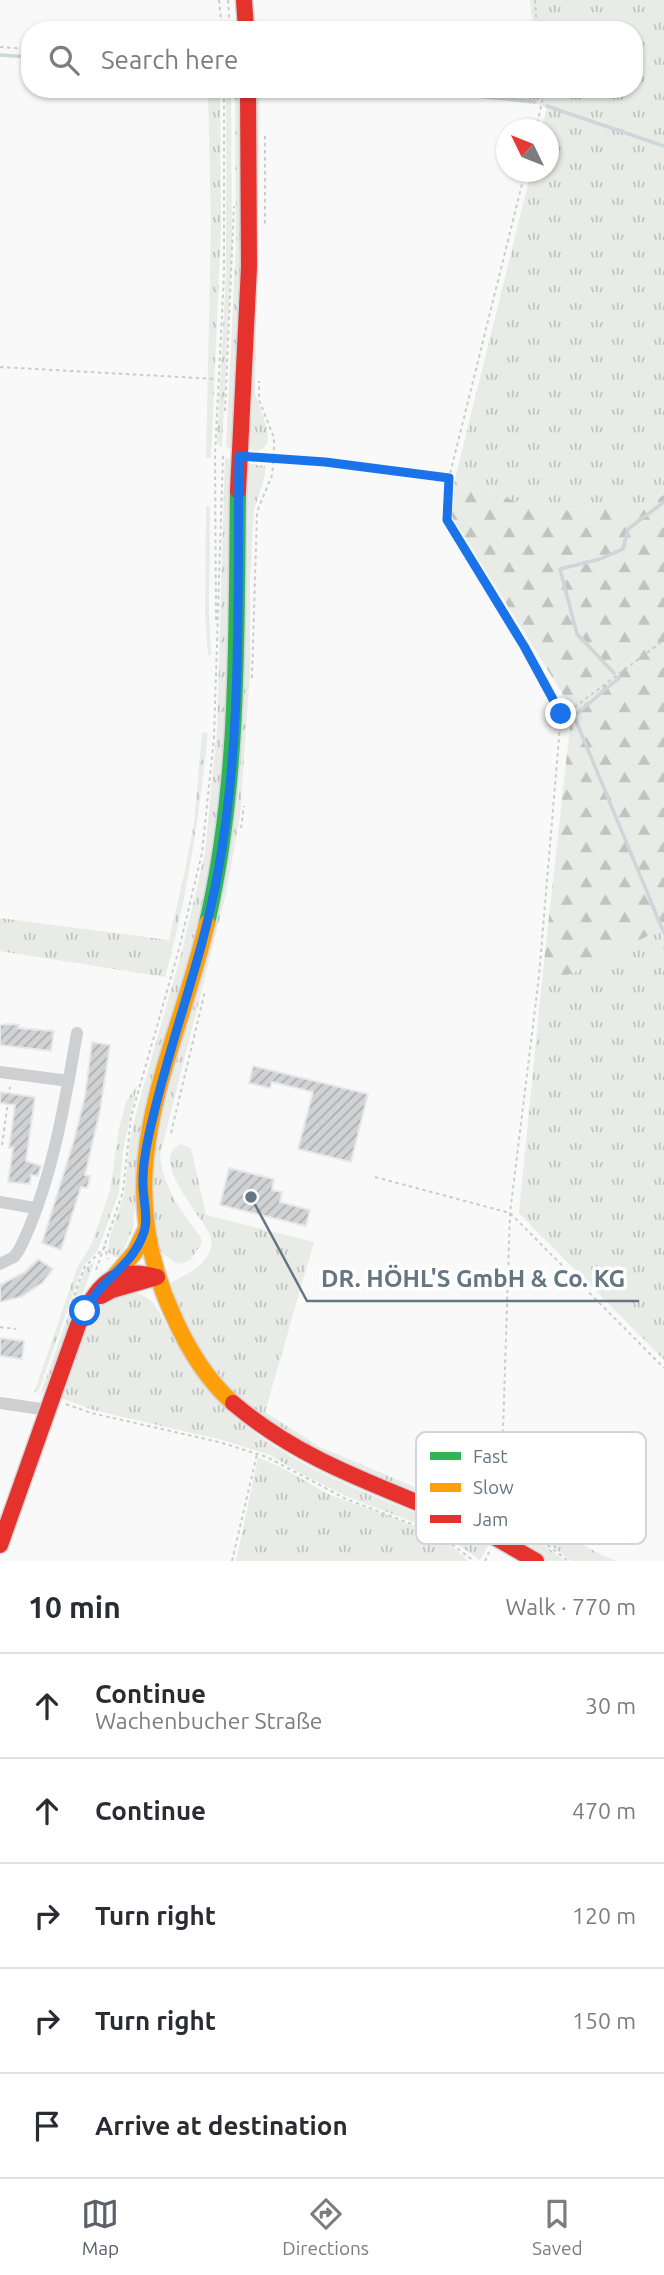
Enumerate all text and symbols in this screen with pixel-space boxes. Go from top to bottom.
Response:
search box [21,21,643,98]
icon: search [45,41,83,79]
text: Search here [101,45,238,74]
north arrow [496,119,559,182]
route end [545,698,576,729]
callout: DR. HÖHL'S GmbH & Co. KG [307,1256,639,1301]
text: DR. HÖHL'S GmbH & Co. KG [321,1264,625,1292]
route start [69,1295,100,1326]
legend [416,1432,646,1544]
text: Fast [473,1445,508,1467]
text: Slow [473,1476,514,1498]
text: Jam [473,1508,509,1530]
text: 10 min [28,1590,121,1624]
text: Walk · 770 m [505,1594,636,1619]
text: Continue [95,1679,206,1708]
icon: ahead [28,1687,66,1725]
text: 30 m [585,1693,636,1718]
text: Wachenbucher Straße [95,1708,323,1733]
icon: ahead [28,1792,66,1830]
text: Continue [95,1796,206,1825]
text: 470 m [572,1798,636,1823]
icon: right [28,1897,66,1935]
text: Turn right [95,1901,216,1930]
text: 120 m [572,1903,636,1928]
icon: right [28,2002,66,2040]
text: Turn right [95,2006,216,2035]
text: 150 m [572,2008,636,2033]
icon: arrive [28,2107,66,2145]
text: Arrive at destination [95,2111,348,2140]
tab: Map [81,2195,119,2259]
tab: Directions [282,2195,369,2259]
tab: Saved [532,2195,583,2259]

